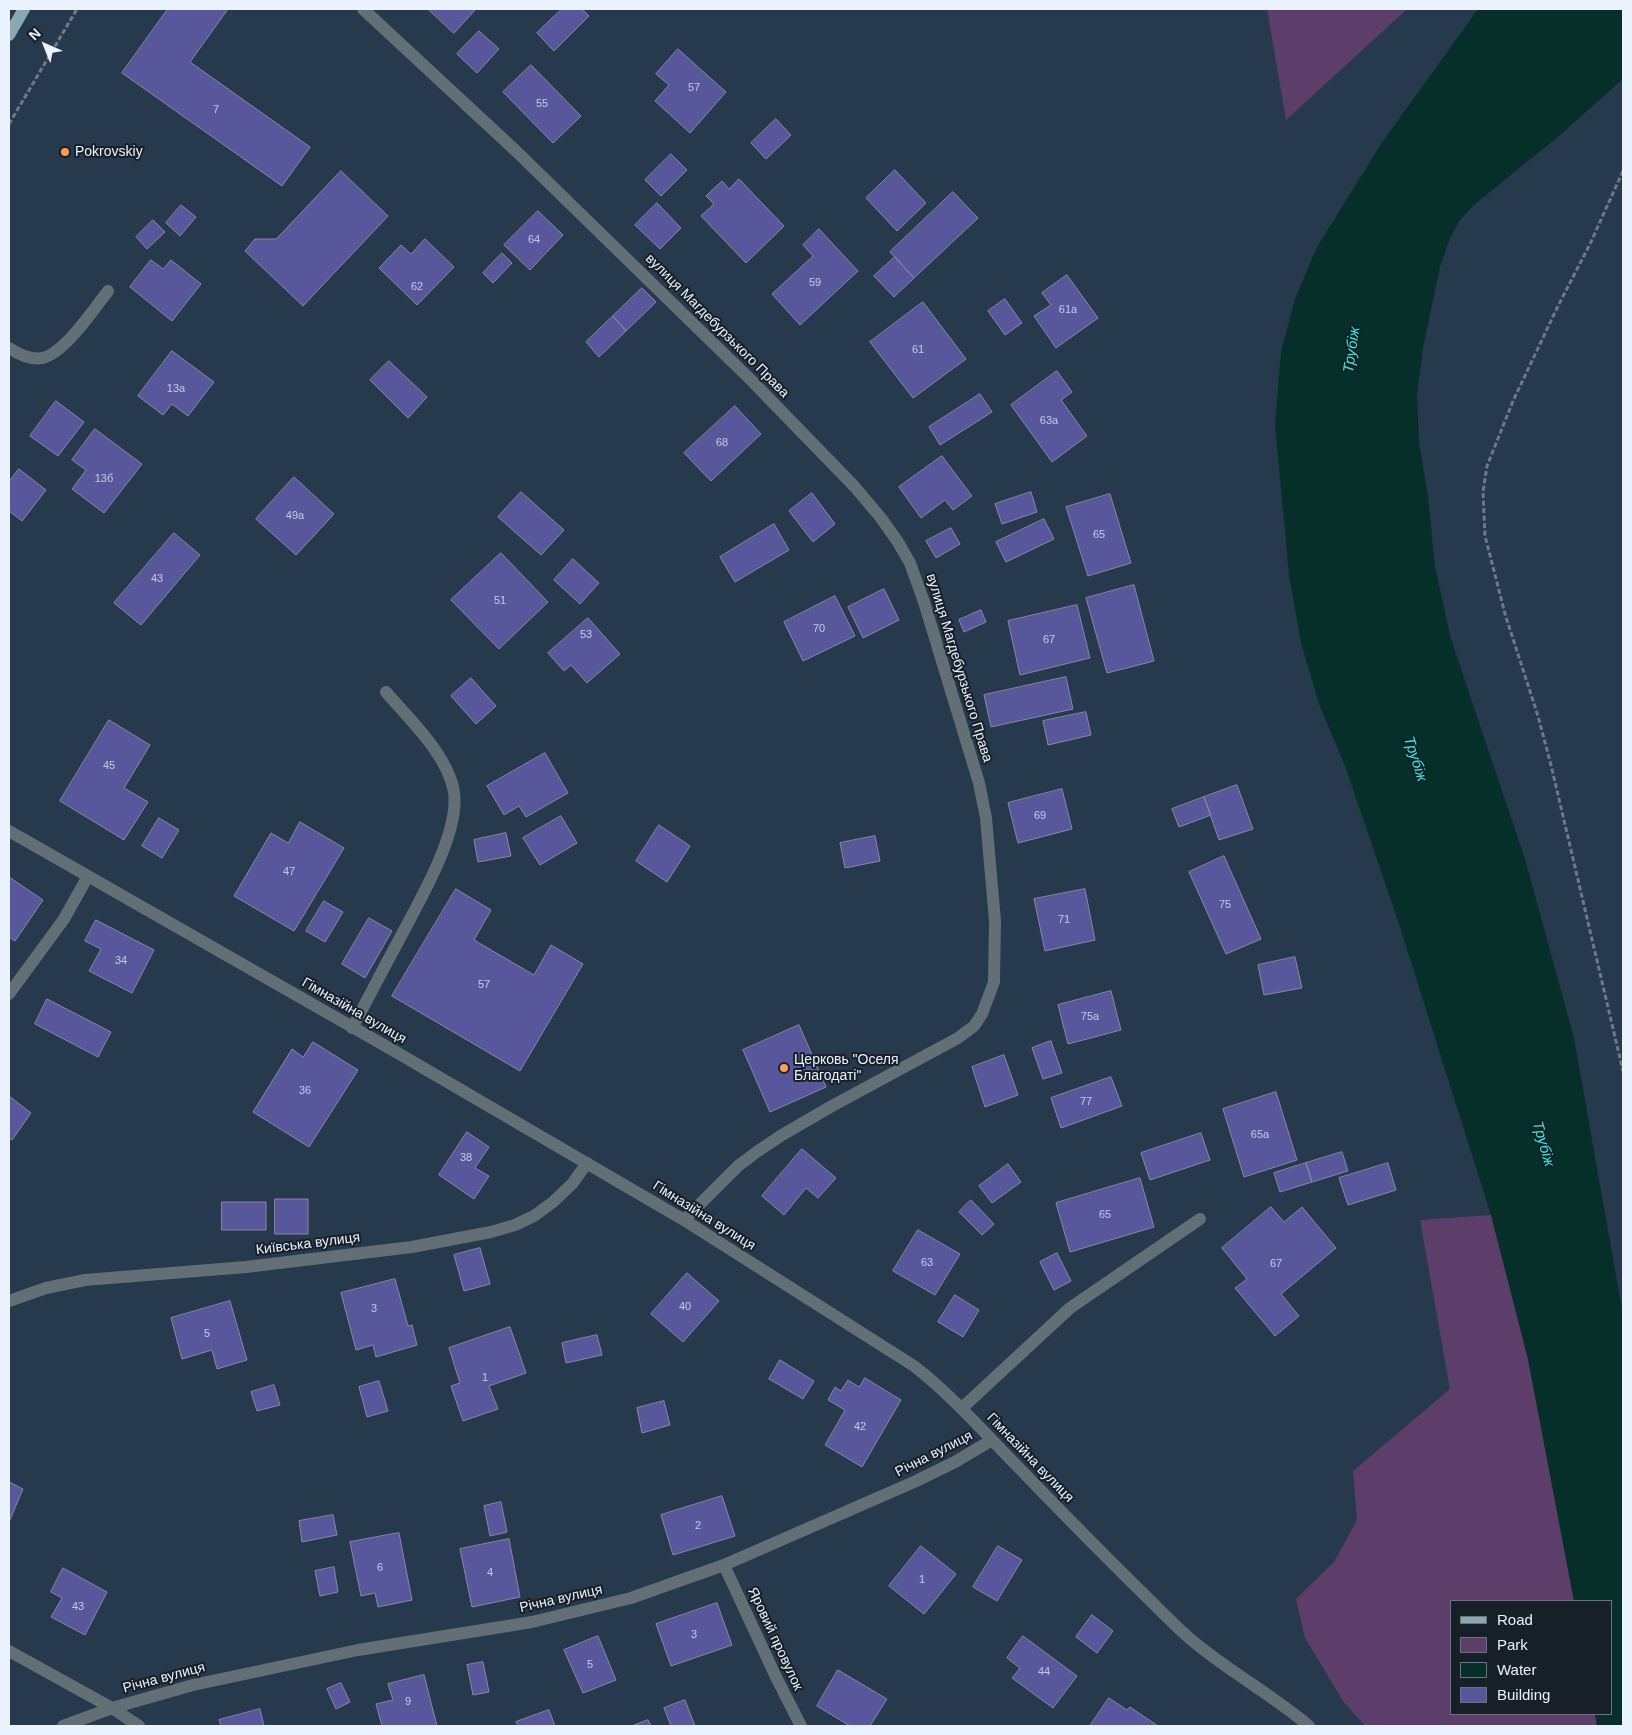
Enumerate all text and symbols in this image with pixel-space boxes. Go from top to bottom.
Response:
north arrow [20,20,70,70]
text: N [25,25,44,43]
house number: 57 [688,81,700,95]
house number: 55 [536,97,548,111]
house number: 7 [213,103,219,117]
place label: Pokrovskiy [75,144,143,160]
marker: Pokrovskiy [59,146,71,158]
house number: 64 [528,233,540,247]
street label: вулиця Магдебурзького Права [642,251,792,401]
house number: 59 [809,276,821,290]
house number: 62 [411,280,423,294]
house number: 61а [1059,303,1077,317]
water label: Трубіж [1340,326,1364,374]
house number: 61 [912,343,924,357]
house number: 13а [167,382,185,396]
house number: 63а [1040,414,1058,428]
house number: 68 [716,436,728,450]
house number: 13б [95,472,113,486]
house number: 49а [286,509,304,523]
house number: 65 [1093,528,1105,542]
house number: 43 [151,572,163,586]
street label: вулиця Магдебурзького Права [922,572,996,764]
house number: 51 [494,594,506,608]
house number: 70 [813,622,825,636]
house number: 53 [580,628,592,642]
house number: 67 [1043,633,1055,647]
water label: Трубіж [1399,734,1431,784]
house number: 45 [103,759,115,773]
house number: 69 [1034,809,1046,823]
house number: 47 [283,865,295,879]
house number: 75 [1219,898,1231,912]
house number: 71 [1058,913,1070,927]
house number: 34 [115,954,127,968]
street label: Гімназійна вулиця [299,974,409,1048]
house number: 57 [478,978,490,992]
house number: 75а [1081,1010,1099,1024]
place label: Церковь "Оселя Благодаті" [794,1052,899,1084]
marker: Церковь "Оселя Благодаті" [778,1062,790,1074]
house number: 36 [299,1084,311,1098]
house number: 77 [1080,1095,1092,1109]
water label: Трубіж [1528,1119,1558,1169]
house number: 65а [1251,1128,1269,1142]
house number: 38 [460,1151,472,1165]
street label: Гімназійна вулиця [650,1178,758,1254]
house number: 65 [1099,1208,1111,1222]
street label: Київська вулиця [255,1229,361,1259]
house number: 63 [921,1256,933,1270]
house number: 67 [1270,1257,1282,1271]
house number: 40 [679,1300,691,1314]
house number: 3 [371,1302,377,1316]
house number: 5 [204,1327,210,1341]
house number: 1 [482,1371,488,1385]
street label: Гімназійна вулиця [983,1410,1077,1506]
house number: 42 [854,1420,866,1434]
street label: Річна вулиця [893,1427,975,1481]
house number: 2 [695,1519,701,1533]
house number: 6 [377,1561,383,1575]
house number: 4 [487,1566,493,1580]
house number: 1 [919,1573,925,1587]
street label: Річна вулиця [518,1581,604,1617]
street label: Яровий провулок [744,1585,806,1693]
house number: 43 [72,1600,84,1614]
legend [1450,1600,1612,1715]
text: Road [1497,1611,1533,1628]
house number: 3 [691,1628,697,1642]
text: Park [1497,1636,1528,1653]
house number: 5 [587,1658,593,1672]
street label: Річна вулиця [121,1659,207,1697]
text: Water [1497,1661,1536,1678]
house number: 44 [1038,1665,1050,1679]
text: Building [1497,1686,1550,1703]
house number: 9 [405,1695,411,1709]

